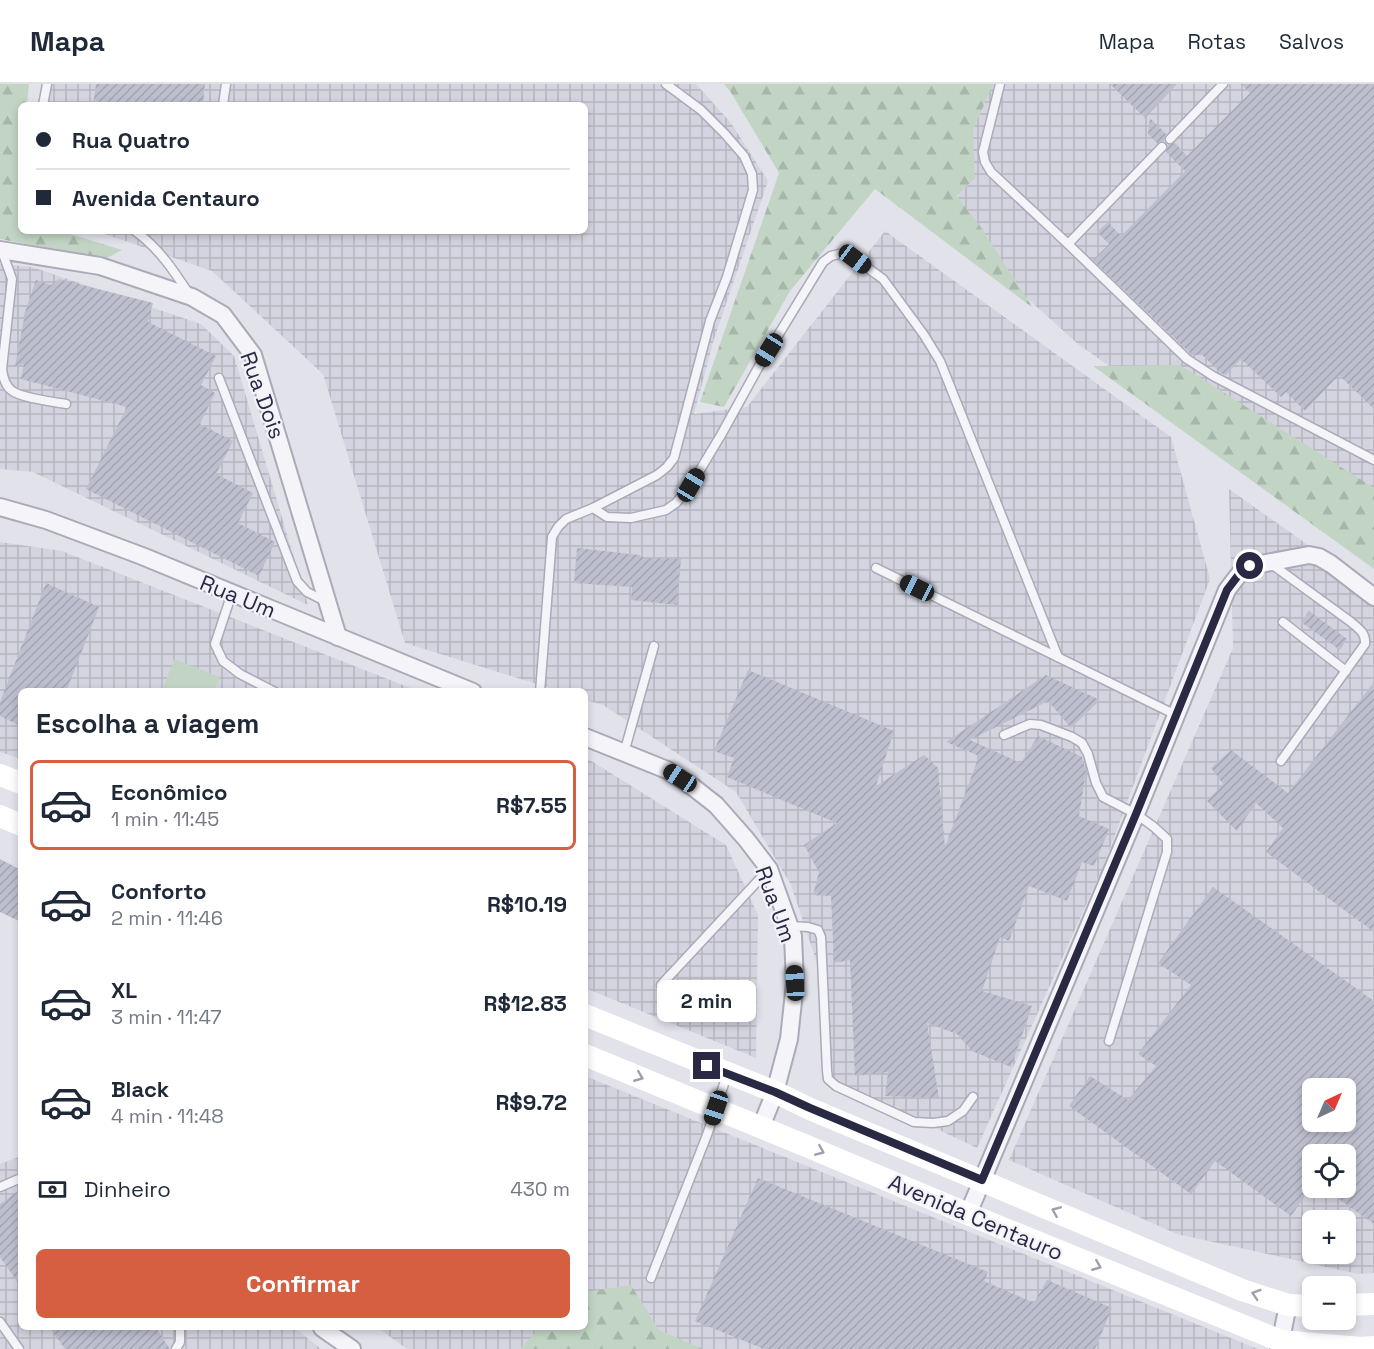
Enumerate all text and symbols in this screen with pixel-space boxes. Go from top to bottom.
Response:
text: Mapa [30,23,105,59]
text: Mapa [1099,28,1154,55]
text: Rotas [1187,28,1246,55]
text: Salvos [1279,28,1344,55]
text: Rua Quatro [72,126,190,154]
text: Avenida Centauro [72,184,260,212]
car [835,241,875,277]
car [752,330,786,370]
street label: Rua Dois [234,348,292,442]
car [674,465,708,505]
route start [1236,552,1263,579]
street label: Rua Um [196,568,280,624]
car [897,572,937,604]
text: Escolha a viagem [36,706,259,741]
car [660,761,700,795]
icon: car [39,778,93,832]
text: Econômico [111,778,228,806]
text: R$7.55 [496,791,567,819]
text: 1 min · 11:45 [111,806,219,832]
street label: Rua Um [749,862,803,946]
icon: car [39,877,93,931]
text: Conforto [111,877,206,905]
text: R$10.19 [487,890,567,918]
text: 2 min · 11:46 [111,905,223,931]
car [785,965,805,1001]
icon: car [39,976,93,1030]
text: XL [111,976,137,1004]
callout: 2 min [658,979,756,1021]
text: 2 min [681,988,732,1014]
text: R$12.83 [484,989,567,1017]
text: 3 min · 11:47 [111,1004,222,1030]
route end [693,1052,720,1079]
one-way arrow [633,1070,644,1082]
icon: car [39,1075,93,1129]
text: Black [111,1075,169,1103]
north arrow [1302,1078,1356,1132]
map controls [1302,1078,1356,1330]
text: R$9.72 [495,1088,567,1116]
car [702,1088,730,1128]
text: 4 min · 11:48 [111,1103,224,1129]
one-way arrow [813,1144,824,1156]
button: locate [1302,1144,1356,1198]
street label: Avenida Centauro [884,1168,1068,1266]
icon: cash [36,1173,69,1206]
text: Dinheiro [84,1175,171,1203]
text: 430 m [510,1176,570,1202]
one-way arrow [1052,1206,1063,1218]
button: + [1302,1210,1356,1264]
button: Confirmar [36,1249,570,1318]
one-way arrow [1091,1259,1101,1272]
button: − [1302,1276,1356,1330]
one-way arrow [1251,1289,1262,1301]

